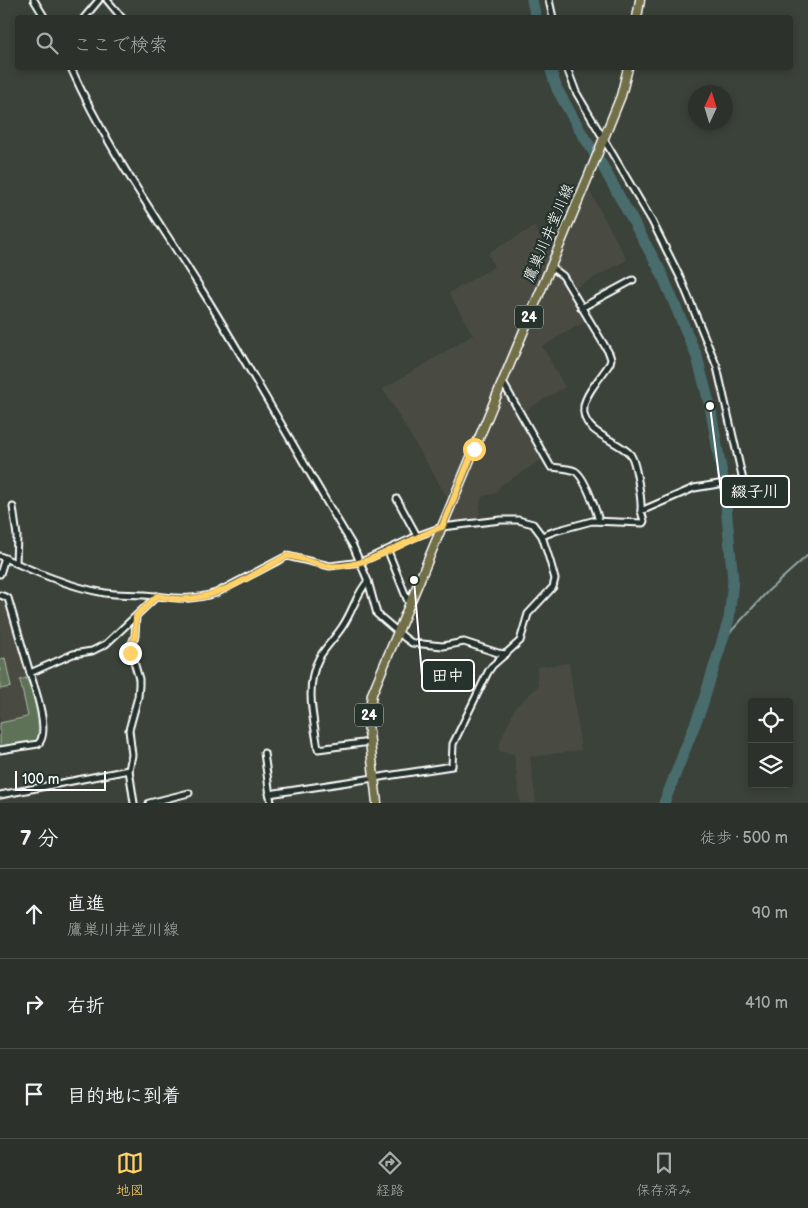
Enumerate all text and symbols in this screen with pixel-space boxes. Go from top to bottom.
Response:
search box [15,15,793,70]
icon: search [33,29,61,57]
text: ここで検索 [73,34,168,57]
north arrow [688,85,733,130]
street label: 鷹巣川井堂川線 [520,181,578,285]
road number: 24 [515,306,543,328]
route start [463,438,486,461]
callout: 綴子川 [721,476,789,507]
text: 綴子川 [731,483,779,502]
route end [119,642,142,665]
callout: 田中 [422,660,474,691]
text: 田中 [432,667,464,686]
map controls [748,698,793,788]
button: locate [748,698,793,743]
road number: 24 [355,704,383,726]
button: layers [748,743,793,788]
scale bar [15,768,106,791]
text: 100 m [22,771,59,788]
text: 7 分 [20,826,58,851]
text: 徒歩 · 500 m [700,829,788,848]
text: 直進 [67,893,105,916]
icon: ahead [20,900,48,928]
text: 90 m [752,904,788,923]
text: 鷹巣川井堂川線 [67,921,179,940]
icon: right [20,990,48,1018]
text: 410 m [745,994,788,1013]
text: 右折 [67,995,105,1018]
icon: arrive [20,1080,48,1108]
text: 目的地に到着 [67,1085,181,1108]
tab: 地図 [116,1149,144,1199]
tab: 経路 [376,1149,404,1199]
tab: 保存済み [636,1149,692,1199]

